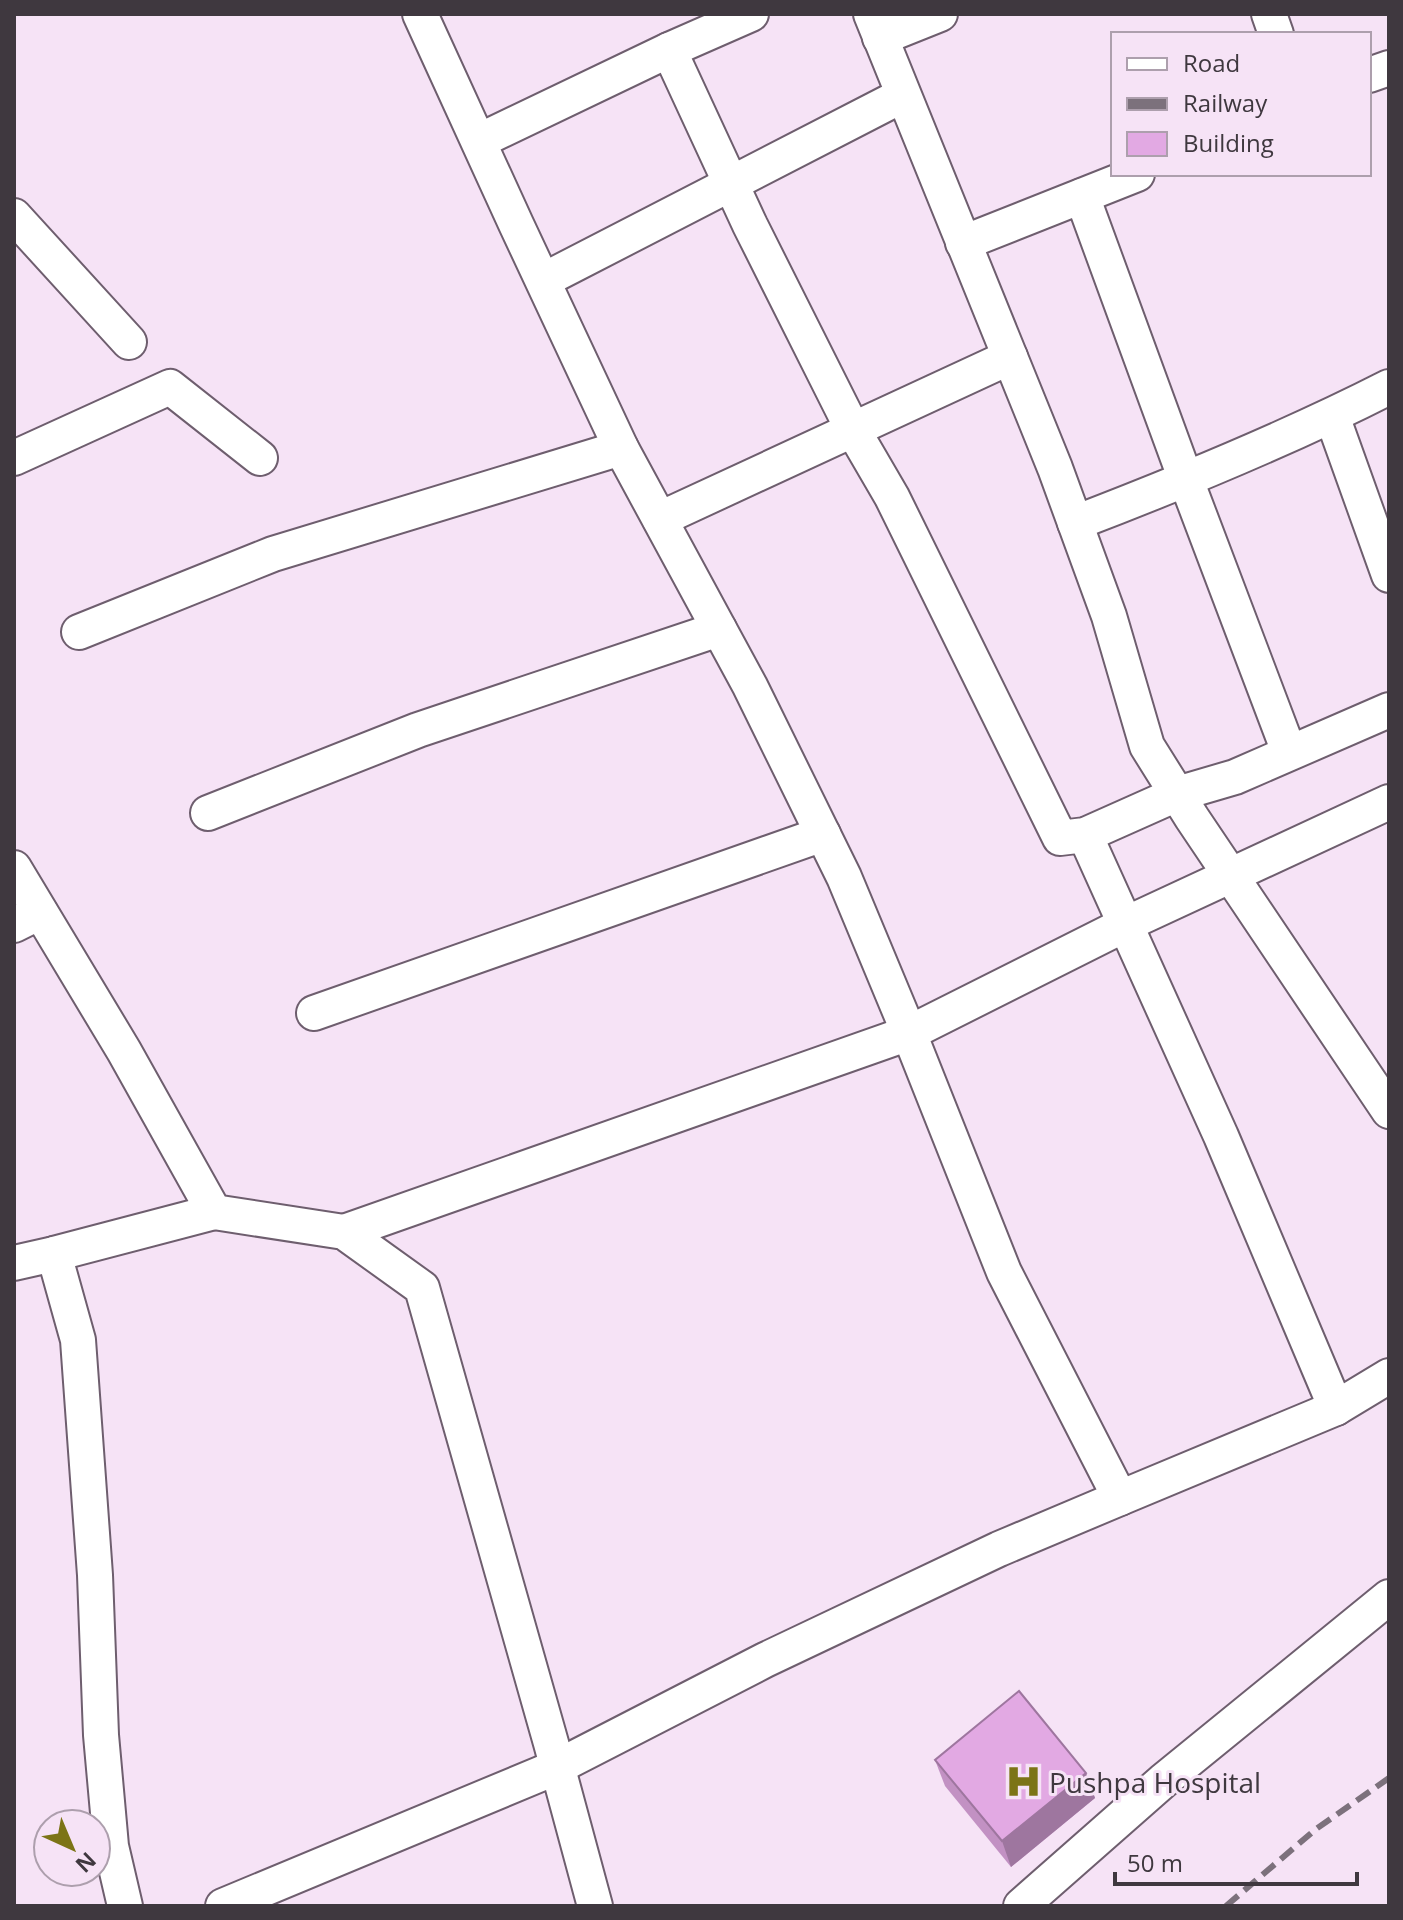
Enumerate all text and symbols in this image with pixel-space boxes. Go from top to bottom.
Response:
legend [1111,32,1371,176]
text: Road [1183,46,1240,79]
text: Railway [1183,86,1268,119]
text: Building [1183,126,1274,159]
hospital icon: Pushpa Hospital [1004,1763,1042,1801]
place label: Pushpa Hospital [1049,1763,1261,1801]
north arrow [32,1808,112,1888]
scale bar [1115,1836,1357,1886]
text: N [70,1846,103,1880]
text: 50 m [1127,1846,1183,1879]

